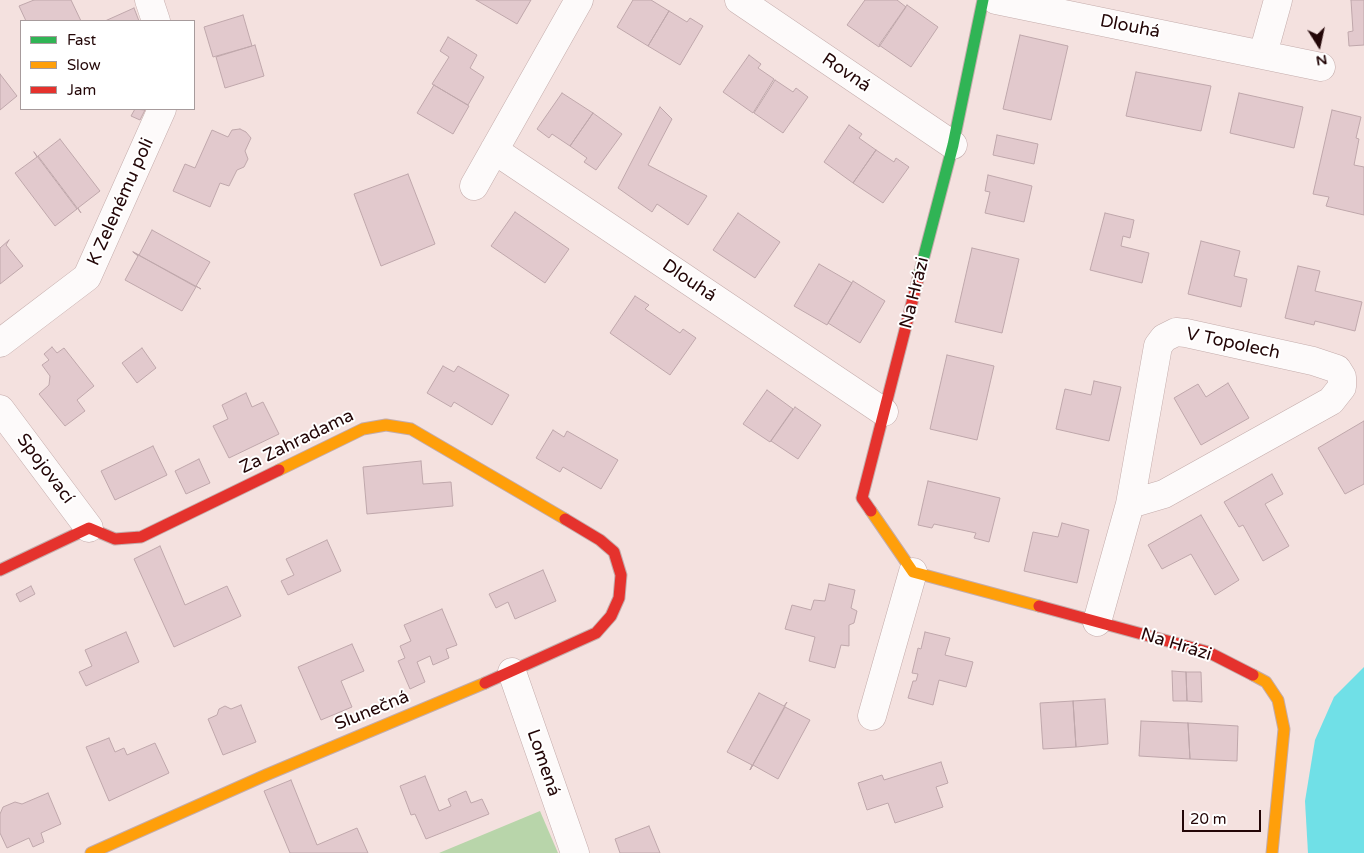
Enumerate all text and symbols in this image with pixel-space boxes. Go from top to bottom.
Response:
street label: Dlouhá [1098,11,1162,43]
legend [20,20,195,110]
north arrow [1294,20,1344,70]
text: Fast [67,31,96,49]
street label: Rovná [817,49,875,97]
text: N [1315,51,1329,70]
text: Slow [67,56,101,74]
text: Jam [67,81,96,99]
street label: K Zelenému poli [83,135,159,269]
street label: Dlouhá [658,255,720,307]
street label: Na Hrázi [896,255,934,331]
street label: V Topolech [1184,324,1282,364]
street label: Za Zahradama [237,405,357,479]
street label: Spojovací [12,430,78,508]
street label: Na Hrázi [1138,624,1214,666]
street label: Slunečná [332,686,412,736]
street label: Lomená [522,727,564,799]
scale bar [1184,800,1263,832]
text: 20 m [1190,810,1227,828]

